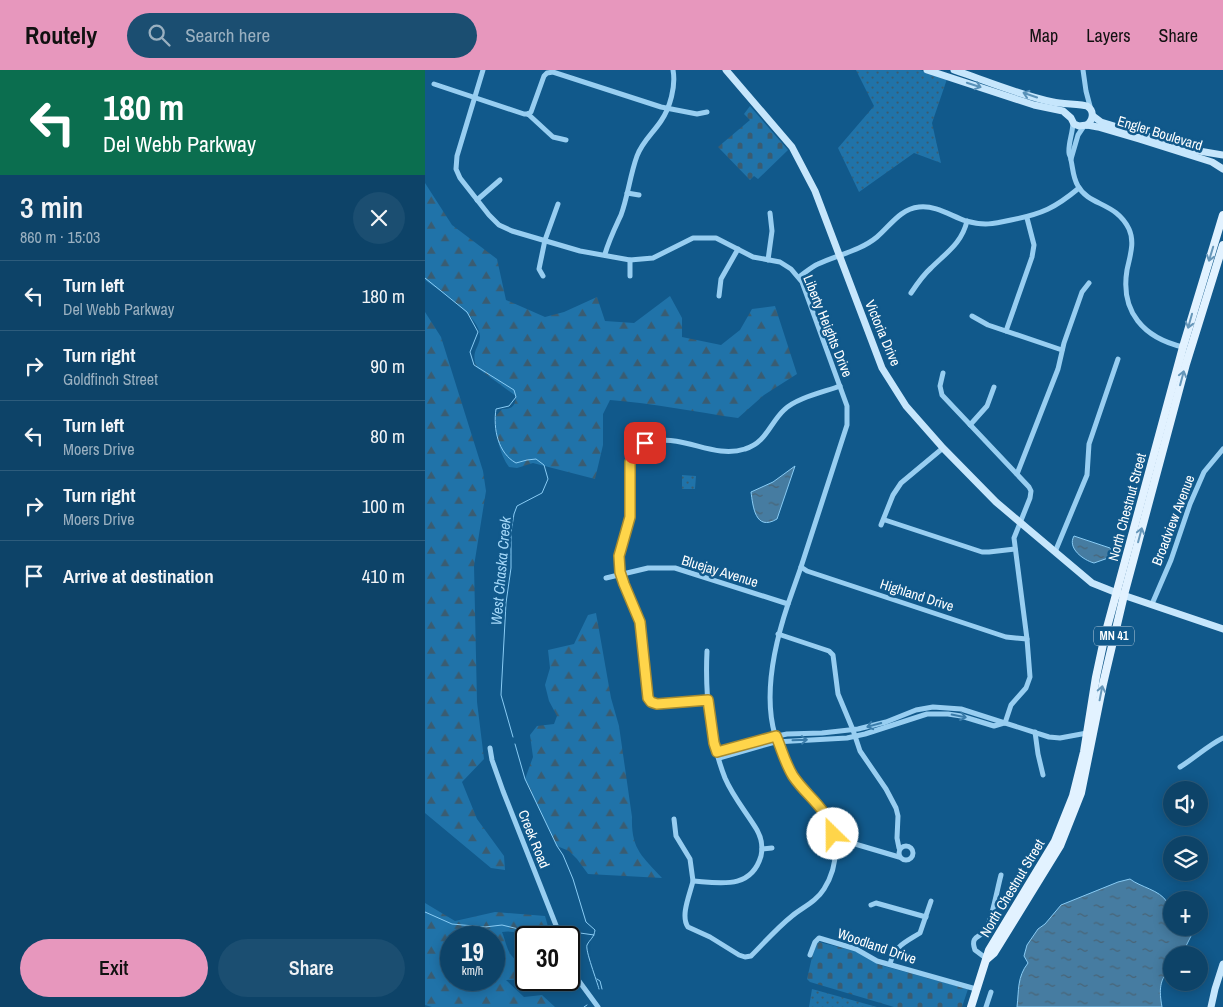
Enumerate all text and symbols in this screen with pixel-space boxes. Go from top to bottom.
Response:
search box [127,13,477,58]
text: Routely [25,19,97,51]
icon: search [145,21,173,49]
text: Search here [185,22,270,48]
text: Map [1030,23,1058,48]
text: Layers [1086,23,1131,48]
text: Share [1159,23,1198,48]
one-way arrow [965,81,981,91]
text: 180 m [103,84,184,131]
icon: left [20,90,85,155]
one-way arrow [1022,90,1038,100]
street label: Engler Boulevard [1115,112,1205,154]
text: Del Webb Parkway [103,129,256,159]
text: 3 min [20,187,83,227]
button: close [353,192,405,244]
text: 860 m · 15:03 [20,226,100,248]
one-way arrow [1205,246,1215,262]
text: Turn left [63,272,124,298]
street label: Liberty Heights Drive [799,272,857,380]
icon: left [20,282,48,310]
text: 180 m [362,283,405,309]
street label: Victoria Drive [861,297,905,369]
text: Del Webb Parkway [63,298,174,320]
one-way arrow [1185,312,1195,328]
text: Turn right [63,342,135,368]
icon: right [20,352,48,380]
text: 90 m [370,353,405,379]
text: Goldfinch Street [63,368,158,390]
one-way arrow [1178,371,1188,387]
text: Turn left [63,412,124,438]
icon: left [20,422,48,450]
pin [624,422,666,464]
text: 80 m [370,423,405,449]
icon: arrive [631,429,659,457]
text: Moers Drive [63,438,134,460]
street label: North Chestnut Street [1104,451,1150,563]
street label: Broadview Avenue [1147,472,1199,568]
text: Turn right [63,482,135,508]
icon: right [20,492,48,520]
text: 100 m [362,493,405,519]
text: Moers Drive [63,508,134,530]
water label: West Chaska Creek [485,515,516,626]
one-way arrow [1136,528,1145,544]
street label: Bluejay Avenue [680,551,760,591]
icon: arrive [20,562,48,590]
text: Arrive at destination [63,563,214,589]
text: 410 m [362,563,405,589]
street label: Highland Drive [878,575,956,615]
road number: MN 41 [1094,626,1134,646]
one-way arrow [1097,685,1107,701]
one-way arrow [950,711,966,721]
one-way arrow [866,721,882,730]
one-way arrow [792,735,808,744]
map controls [1163,781,1208,991]
button: sound [1163,781,1208,826]
street label: Creek Road [514,807,554,871]
position arrow [806,807,858,859]
street label: North Chestnut Street [976,836,1048,940]
button: layers [1163,836,1208,881]
button: + [1163,891,1208,936]
street label: Woodland Drive [835,924,919,968]
speed limit sign: 30 [515,926,580,991]
text: 19 [461,935,484,969]
button: Exit [20,939,208,997]
button: Share [218,939,405,997]
button: − [1163,946,1208,991]
text: km/h [462,963,483,979]

